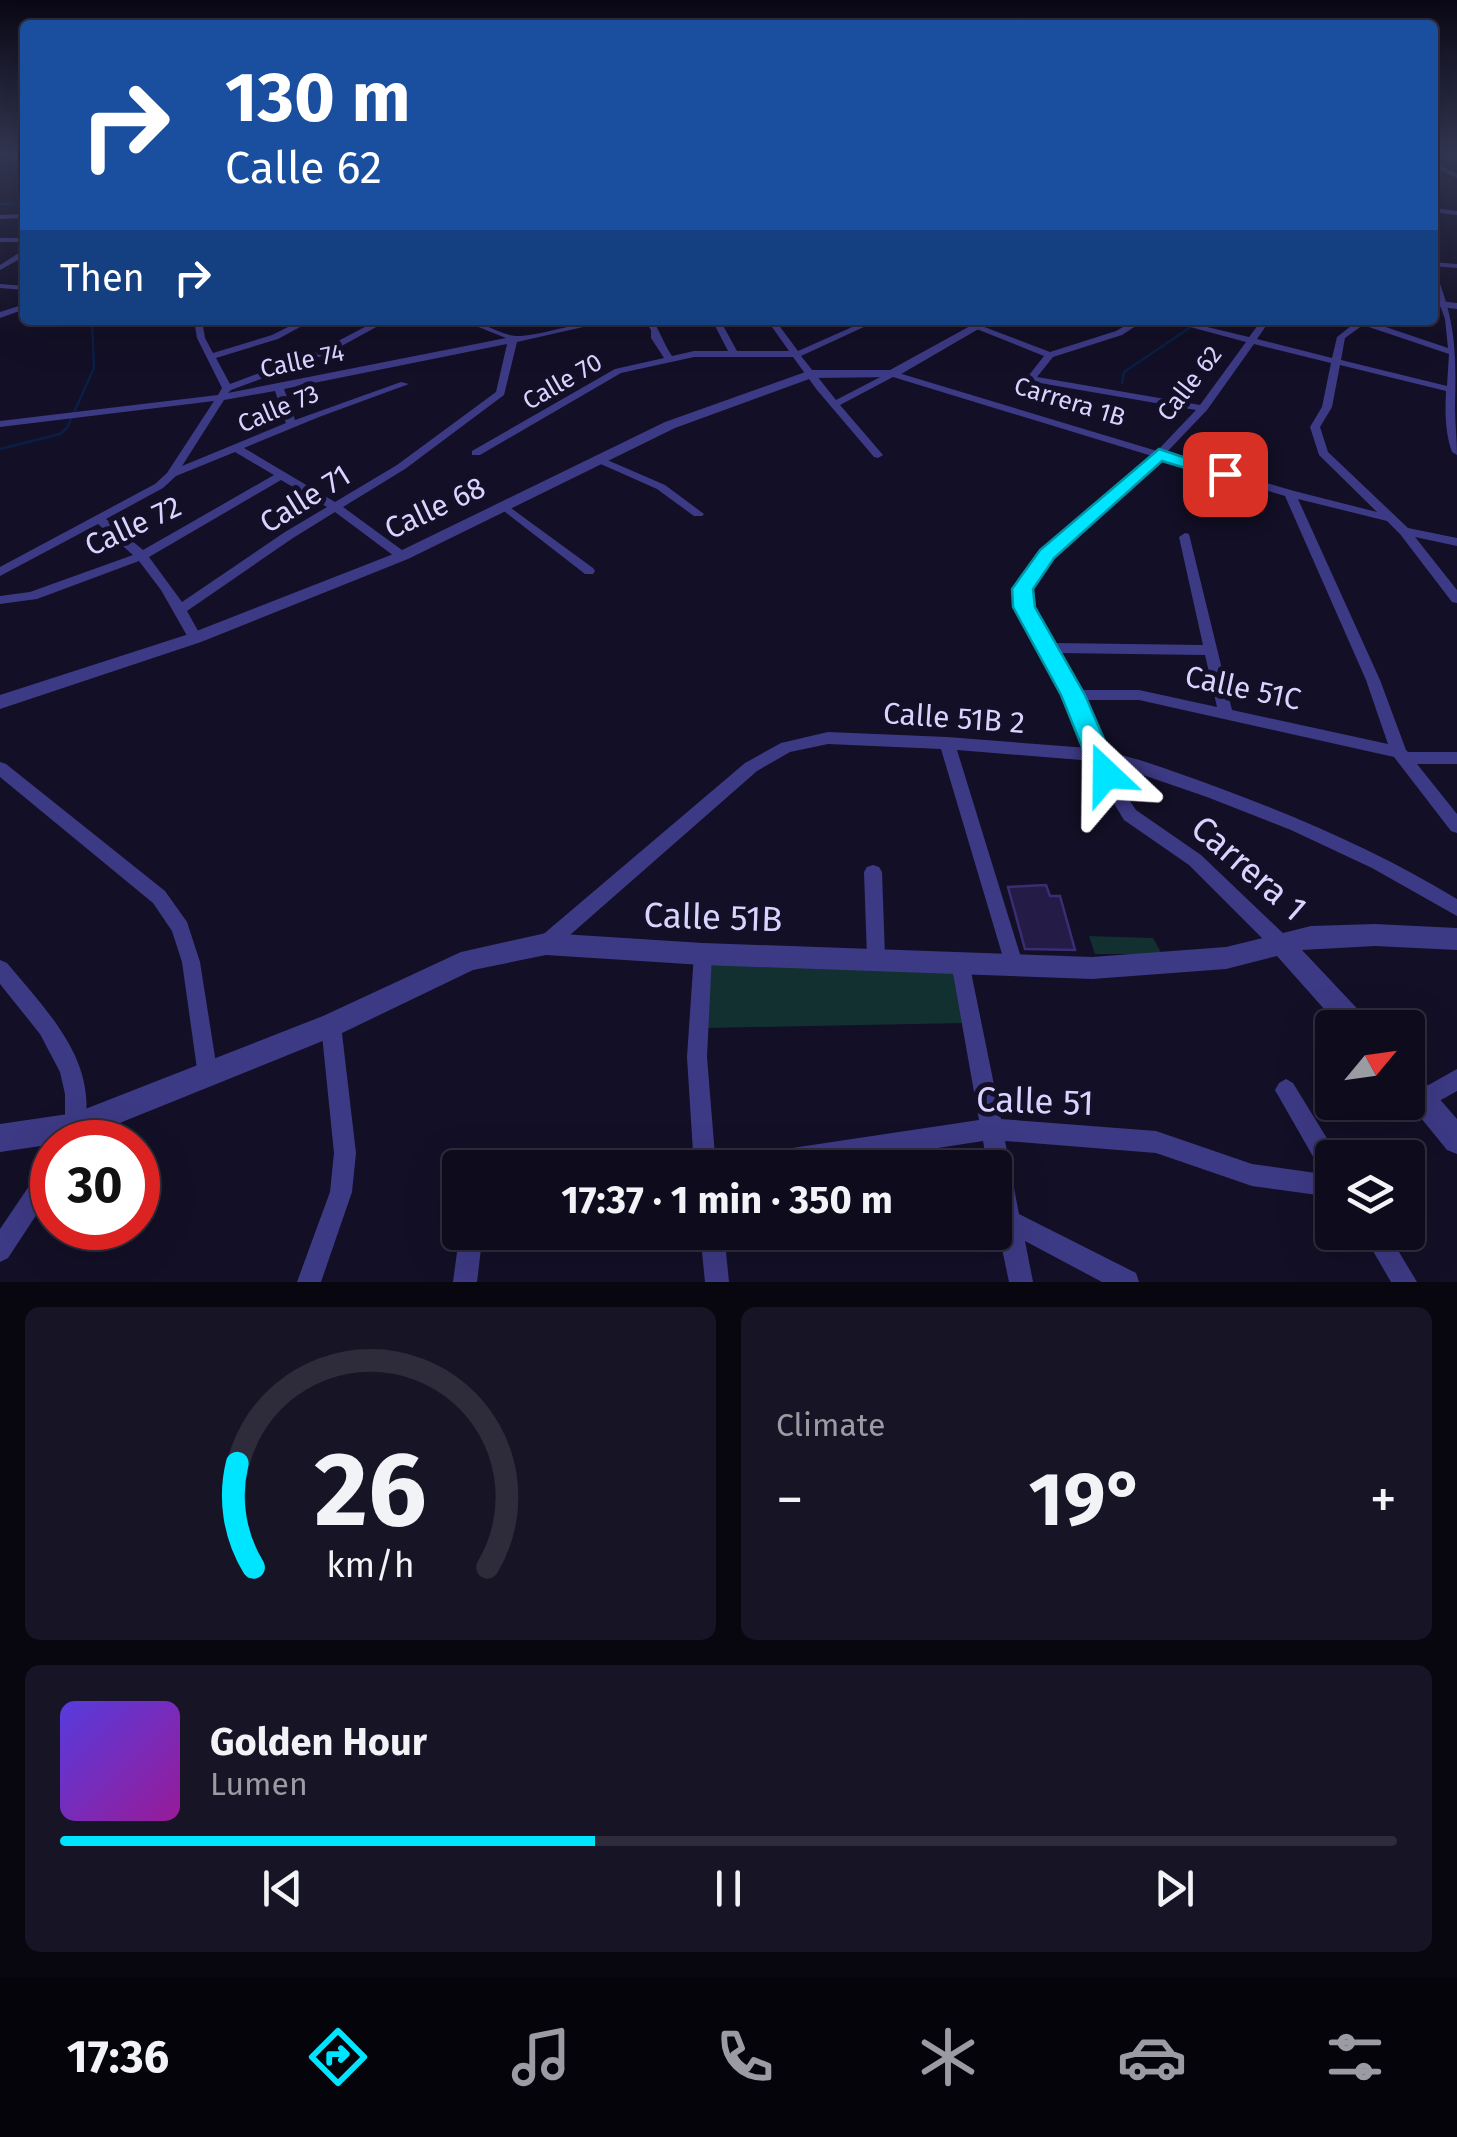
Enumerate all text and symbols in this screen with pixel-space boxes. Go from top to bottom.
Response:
text: 130 m [225,56,411,140]
icon: right [60,60,190,190]
text: Calle 62 [225,141,382,195]
icon: right [165,250,220,305]
text: Then [60,255,145,301]
street label: Calle 74 [257,337,347,385]
street label: Calle 62 [1151,340,1228,427]
street label: Calle 70 [517,347,608,417]
street label: Carrera 1B [1011,371,1129,433]
street label: Calle 73 [233,378,323,439]
pin [1183,432,1268,517]
icon: arrive [1198,447,1253,502]
street label: Calle 71 [253,457,357,541]
street label: Calle 68 [379,469,491,547]
street label: Calle 72 [79,488,187,564]
street label: Calle 51C [1182,658,1304,718]
street label: Calle 51B 2 [882,695,1026,741]
position arrow [1054,722,1158,826]
street label: Carrera 1 [1183,807,1315,929]
street label: Calle 51B [643,894,783,940]
north arrow [1315,1010,1425,1120]
map controls [1315,1010,1425,1250]
street label: Calle 51 [976,1078,1094,1124]
speed limit sign: 30 [30,1120,160,1250]
button: layers [1315,1140,1425,1250]
text: 17:37 · 1 min · 350 m [561,1177,893,1223]
text: Climate [776,1406,885,1444]
text: 26 [314,1428,427,1553]
text: 19° [1029,1455,1144,1545]
text: − [776,1467,804,1533]
text: + [1370,1467,1397,1533]
text: km/h [326,1544,415,1586]
text: Golden Hour [210,1719,427,1765]
text: Lumen [210,1765,308,1803]
icon: previous [255,1861,310,1916]
icon: pause [701,1861,756,1916]
icon: next [1147,1861,1202,1916]
icon: directions [303,2022,373,2092]
icon: music [506,2022,576,2092]
icon: phone [710,2022,780,2092]
icon: climate [913,2022,983,2092]
icon: car [1117,2022,1187,2092]
icon: filters [1320,2022,1390,2092]
text: 17:36 [67,2030,169,2084]

